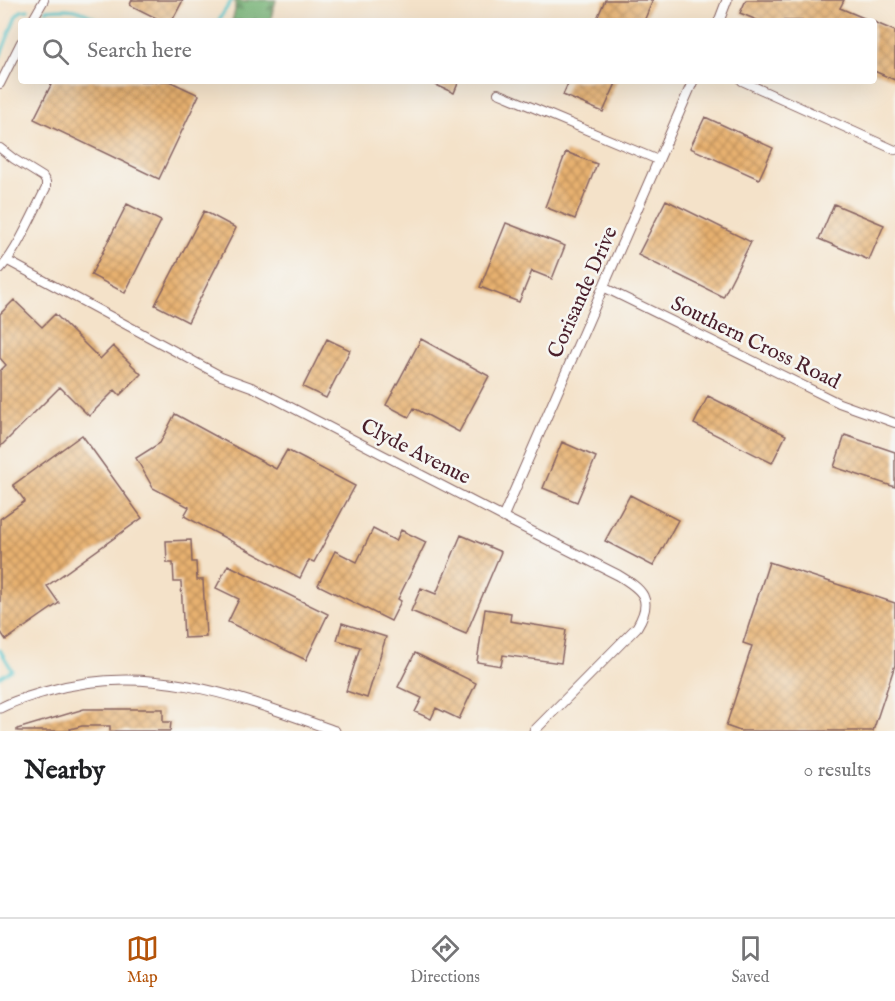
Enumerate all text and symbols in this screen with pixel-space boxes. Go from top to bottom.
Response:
search box [18,18,877,84]
icon: search [39,35,72,68]
text: Search here [87,37,192,65]
street label: Corisande Drive [542,222,625,363]
street label: Southern Cross Road [666,291,845,396]
street label: Clyde Avenue [356,413,475,492]
text: Nearby [24,754,105,787]
text: 0 results [804,758,871,783]
tab: Map [126,932,159,988]
tab: Directions [410,932,480,988]
tab: Saved [731,932,769,988]

